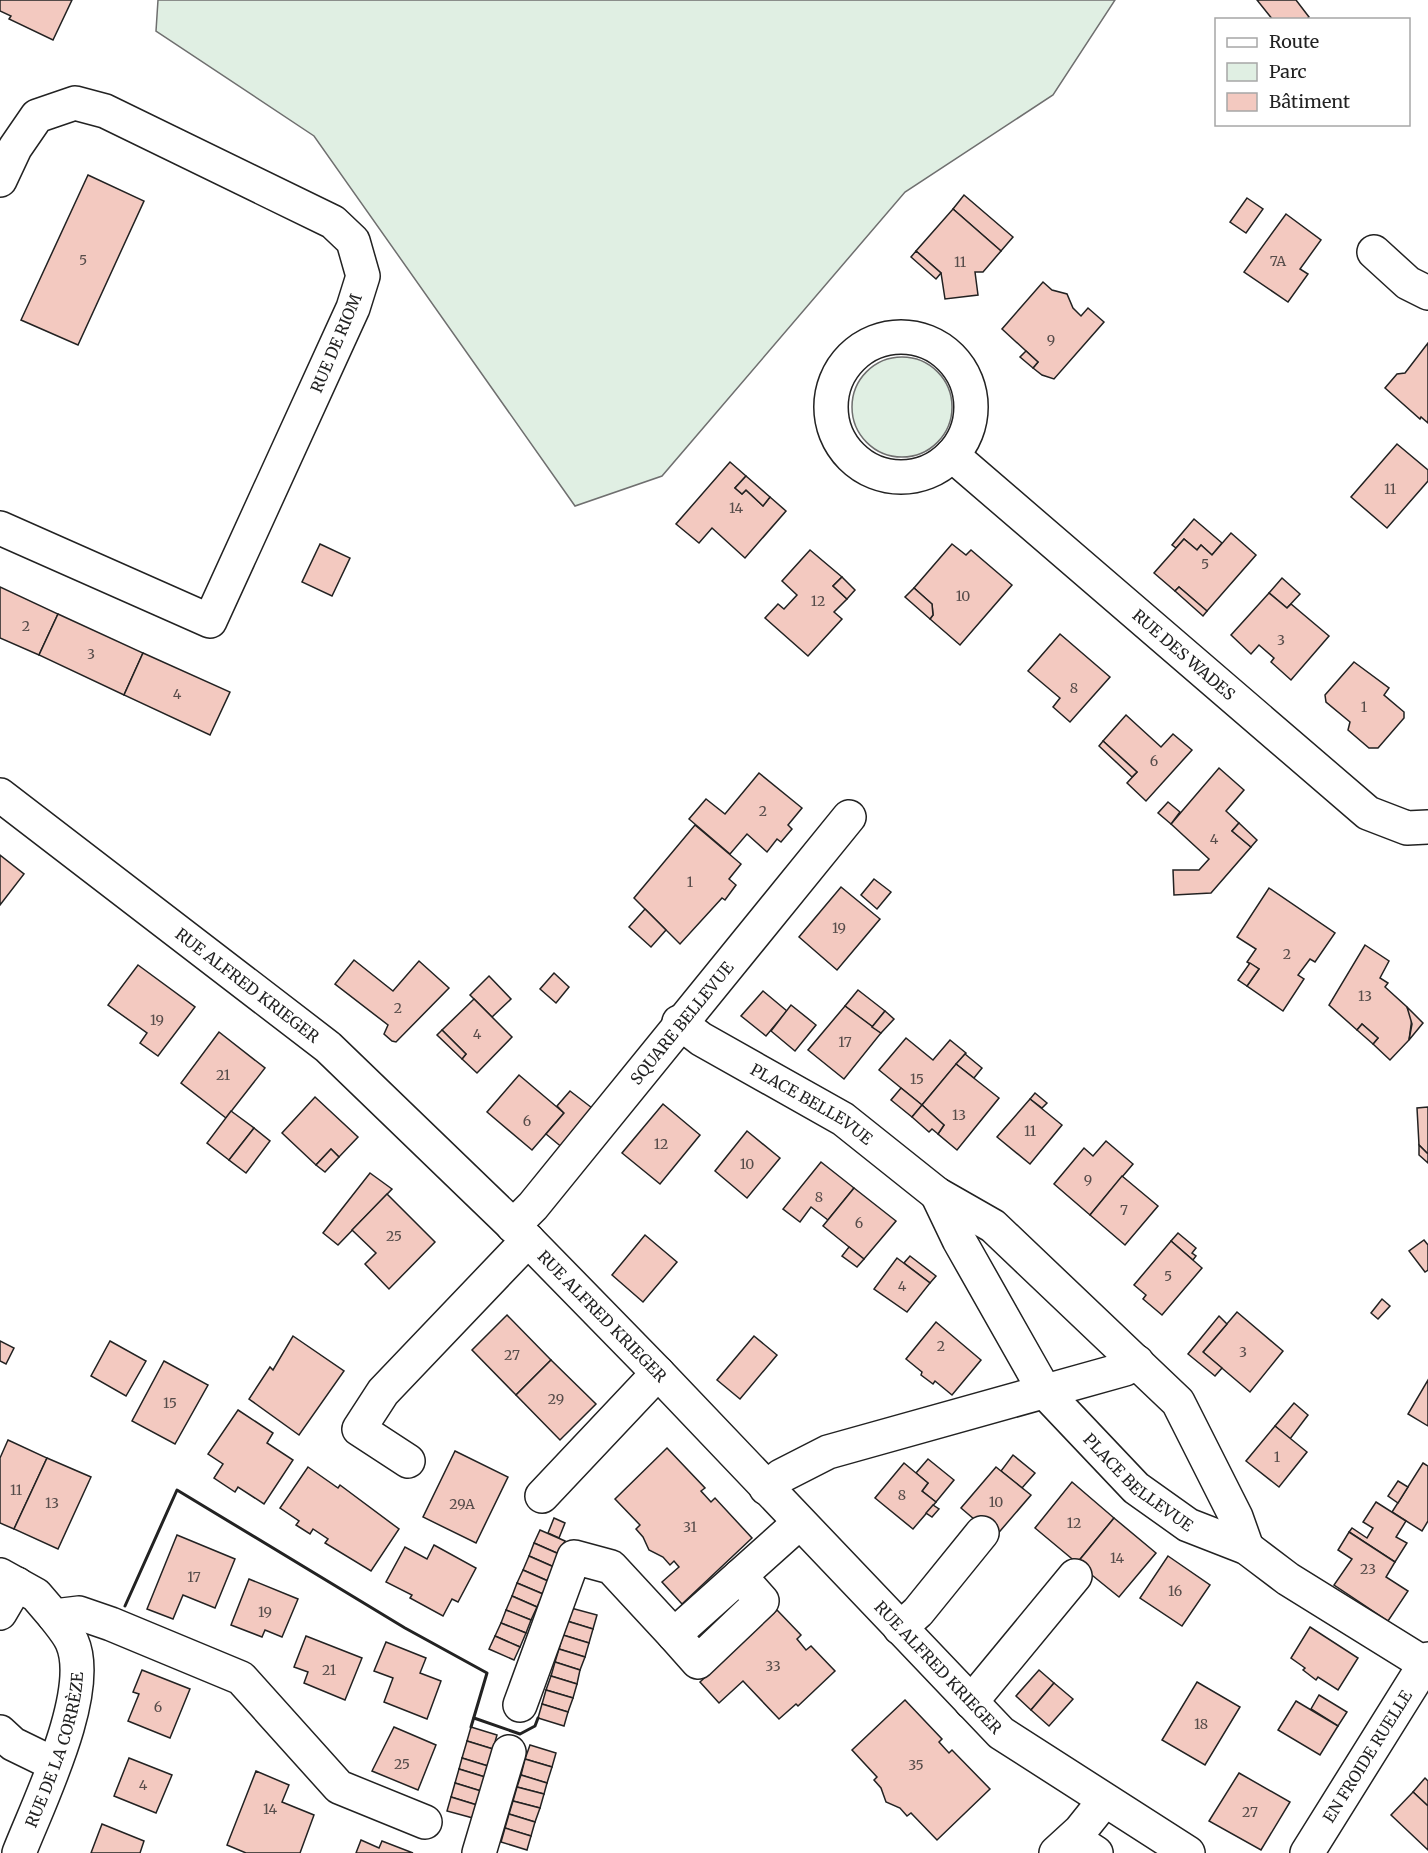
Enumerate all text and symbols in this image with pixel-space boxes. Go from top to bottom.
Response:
legend [1215,18,1410,126]
text: Route [1269,30,1319,53]
text: Parc [1269,60,1307,83]
text: Bâtiment [1269,90,1350,113]
house number: 5 [79,251,87,269]
house number: 7A [1270,252,1286,270]
house number: 11 [954,253,966,271]
street label: RUE DE RIOM [306,290,366,396]
house number: 9 [1047,331,1055,349]
house number: 11 [1384,480,1396,498]
house number: 14 [729,499,743,517]
house number: 5 [1201,555,1209,573]
house number: 10 [956,587,970,605]
house number: 12 [811,592,825,610]
street label: RUE DES WADES [1129,605,1239,704]
house number: 2 [22,617,30,635]
house number: 3 [1277,631,1285,649]
house number: 3 [87,645,95,663]
house number: 8 [1070,679,1078,697]
house number: 4 [173,685,182,703]
house number: 1 [1361,698,1367,716]
house number: 6 [1150,752,1158,770]
house number: 2 [759,802,767,820]
house number: 4 [1210,830,1219,848]
house number: 1 [687,873,693,891]
house number: 19 [832,919,846,937]
street label: RUE ALFRED KRIEGER [171,923,324,1047]
house number: 2 [1283,945,1291,963]
street label: SQUARE BELLEVUE [626,957,738,1089]
house number: 13 [1358,987,1372,1005]
house number: 2 [394,999,402,1017]
house number: 19 [150,1011,164,1029]
house number: 4 [473,1025,482,1043]
house number: 17 [838,1033,852,1051]
street label: PLACE BELLEVUE [747,1059,877,1149]
house number: 21 [216,1066,230,1084]
house number: 15 [910,1070,924,1088]
house number: 13 [952,1106,966,1124]
house number: 6 [523,1112,531,1130]
house number: 11 [1024,1122,1036,1140]
house number: 12 [654,1135,668,1153]
house number: 10 [740,1155,754,1173]
house number: 9 [1084,1171,1092,1189]
house number: 8 [815,1188,823,1206]
house number: 7 [1120,1201,1128,1219]
house number: 6 [855,1214,863,1232]
house number: 25 [386,1227,402,1245]
street label: RUE ALFRED KRIEGER [534,1246,672,1387]
house number: 5 [1164,1267,1172,1285]
house number: 4 [898,1277,907,1295]
house number: 2 [937,1337,945,1355]
house number: 3 [1239,1343,1247,1361]
house number: 27 [504,1346,520,1364]
house number: 29 [548,1390,564,1408]
house number: 15 [163,1394,177,1412]
street label: PLACE BELLEVUE [1079,1429,1198,1536]
house number: 1 [1274,1448,1280,1466]
house number: 11 [10,1481,22,1499]
house number: 8 [898,1486,906,1504]
house number: 10 [989,1493,1003,1511]
house number: 13 [45,1494,59,1512]
house number: 29A [449,1495,475,1513]
house number: 12 [1067,1514,1081,1532]
house number: 31 [683,1518,697,1536]
house number: 14 [1110,1549,1124,1567]
house number: 23 [1360,1560,1376,1578]
house number: 17 [187,1568,201,1586]
house number: 16 [1168,1582,1182,1600]
street label: RUE ALFRED KRIEGER [870,1597,1007,1739]
house number: 19 [258,1603,272,1621]
house number: 33 [765,1657,781,1675]
house number: 21 [322,1661,336,1679]
street label: RUE DE LA CORRÈZE [21,1671,87,1830]
street label: EN FROIDE RUELLE [1319,1686,1417,1826]
house number: 6 [154,1698,162,1716]
house number: 18 [1194,1715,1208,1733]
house number: 25 [394,1755,410,1773]
house number: 35 [908,1756,924,1774]
house number: 4 [139,1776,148,1794]
house number: 14 [263,1800,277,1818]
house number: 27 [1242,1803,1258,1821]

